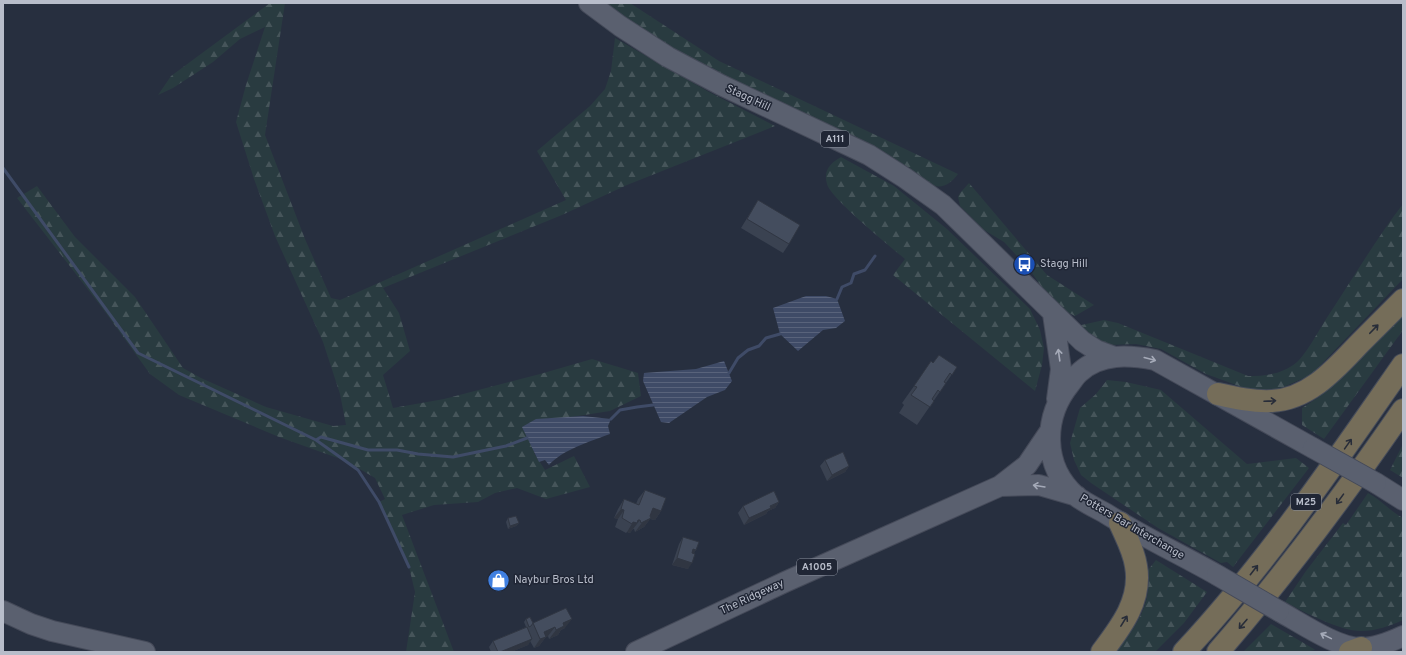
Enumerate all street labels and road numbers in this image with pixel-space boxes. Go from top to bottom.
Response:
street label: Stagg Hill [723,82,773,114]
road number: A111 [821,131,849,147]
street label: Potters Bar Interchange [1077,491,1187,563]
road number: M25 [1291,494,1321,510]
road number: A1005 [797,559,837,575]
street label: The Ridgeway [718,576,786,618]

